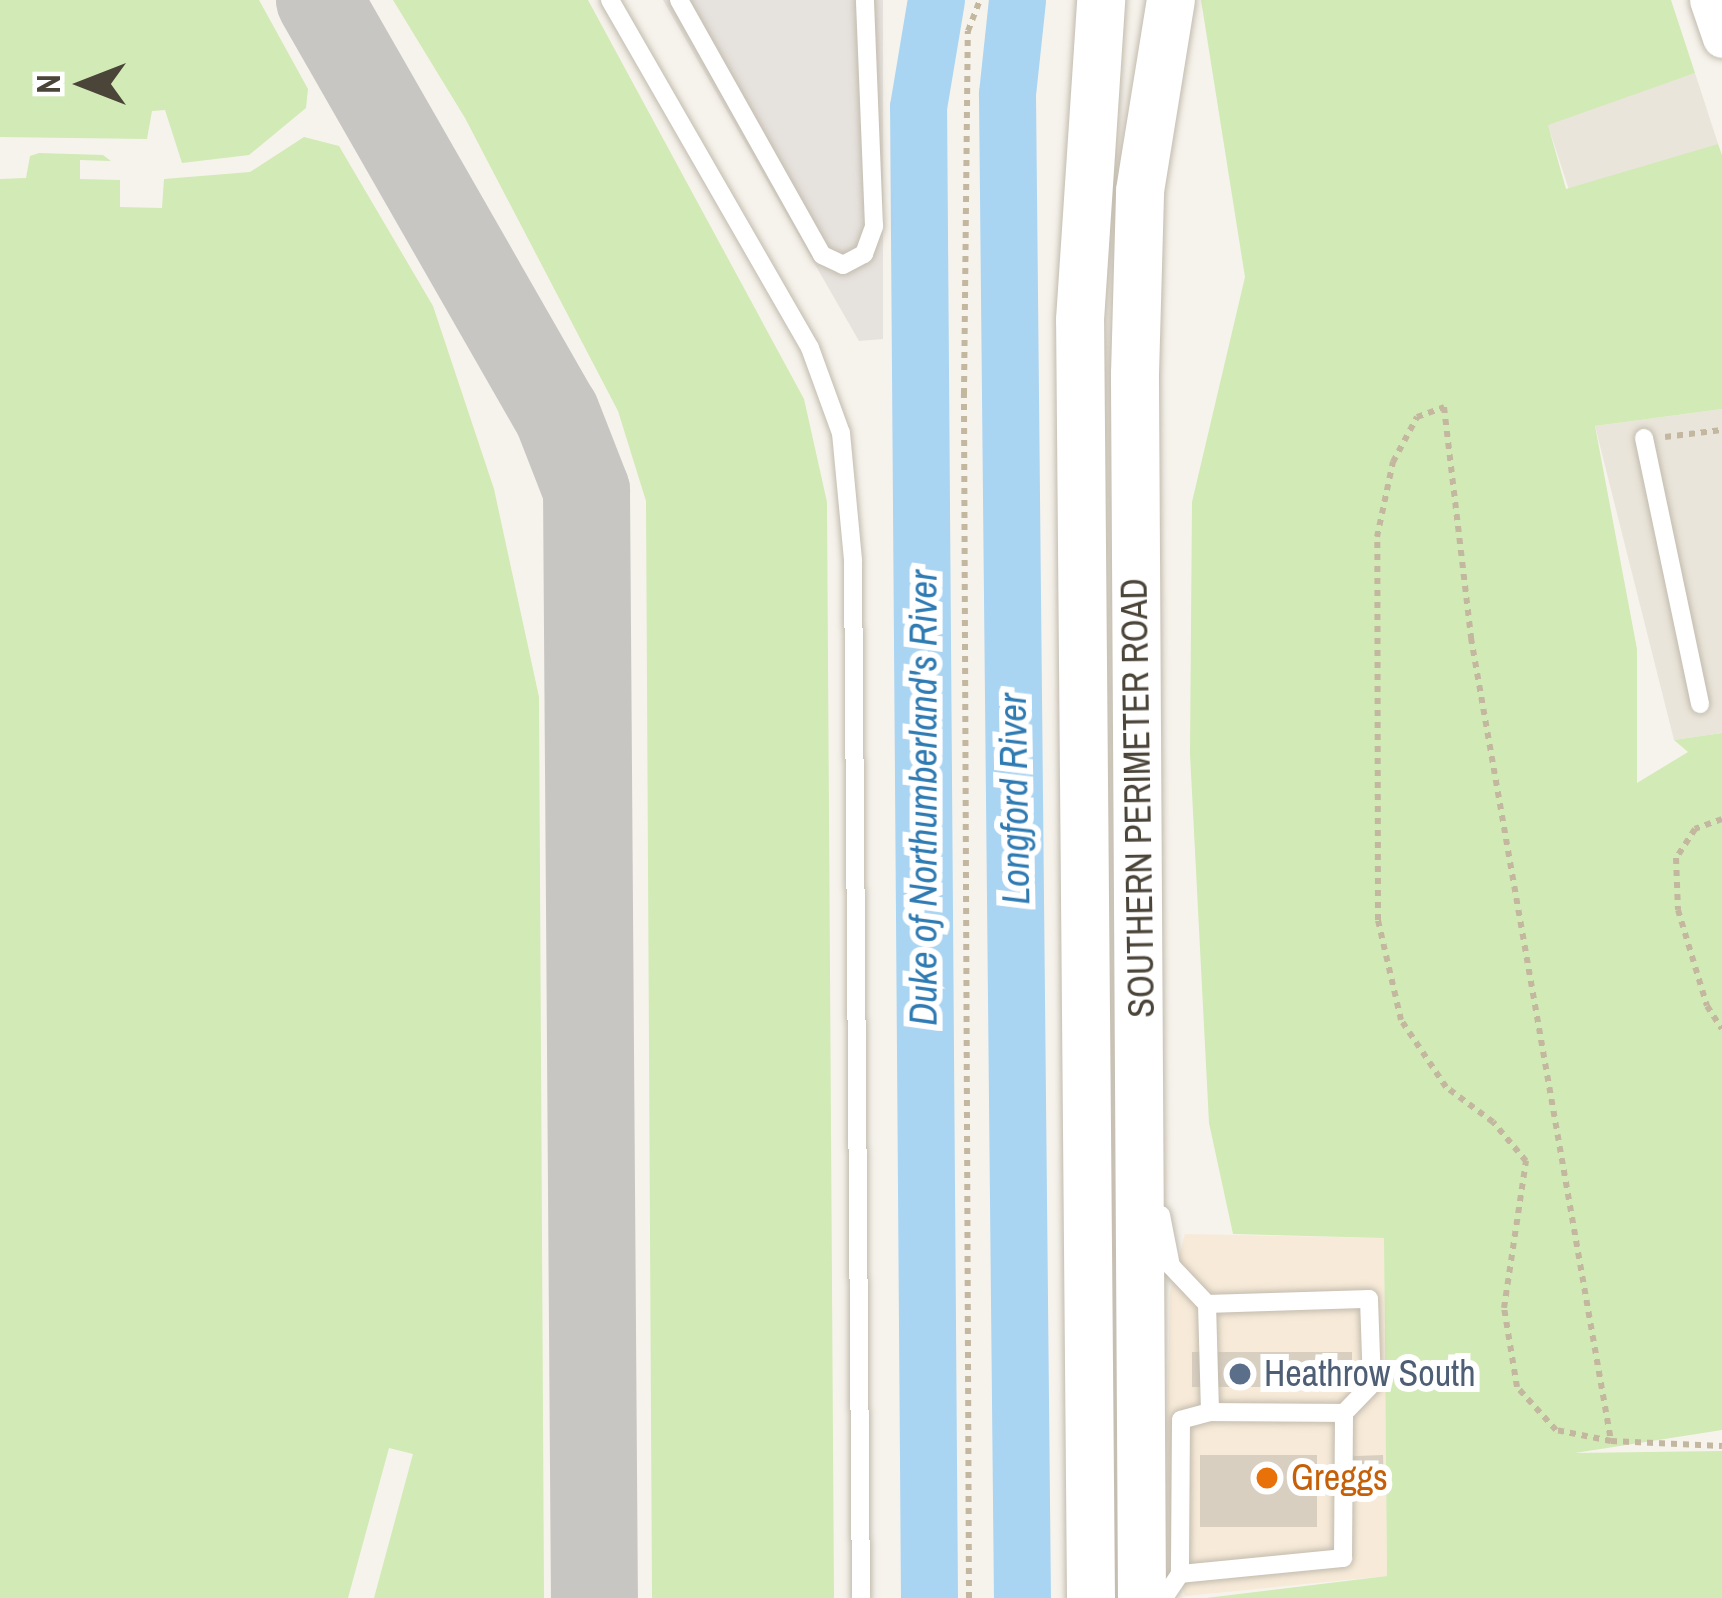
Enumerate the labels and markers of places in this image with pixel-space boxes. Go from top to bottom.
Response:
place label: Heathrow South [1264,1352,1476,1396]
marker: Heathrow South [1227,1361,1253,1387]
place label: Greggs [1291,1456,1388,1500]
marker: Greggs [1254,1465,1280,1491]

